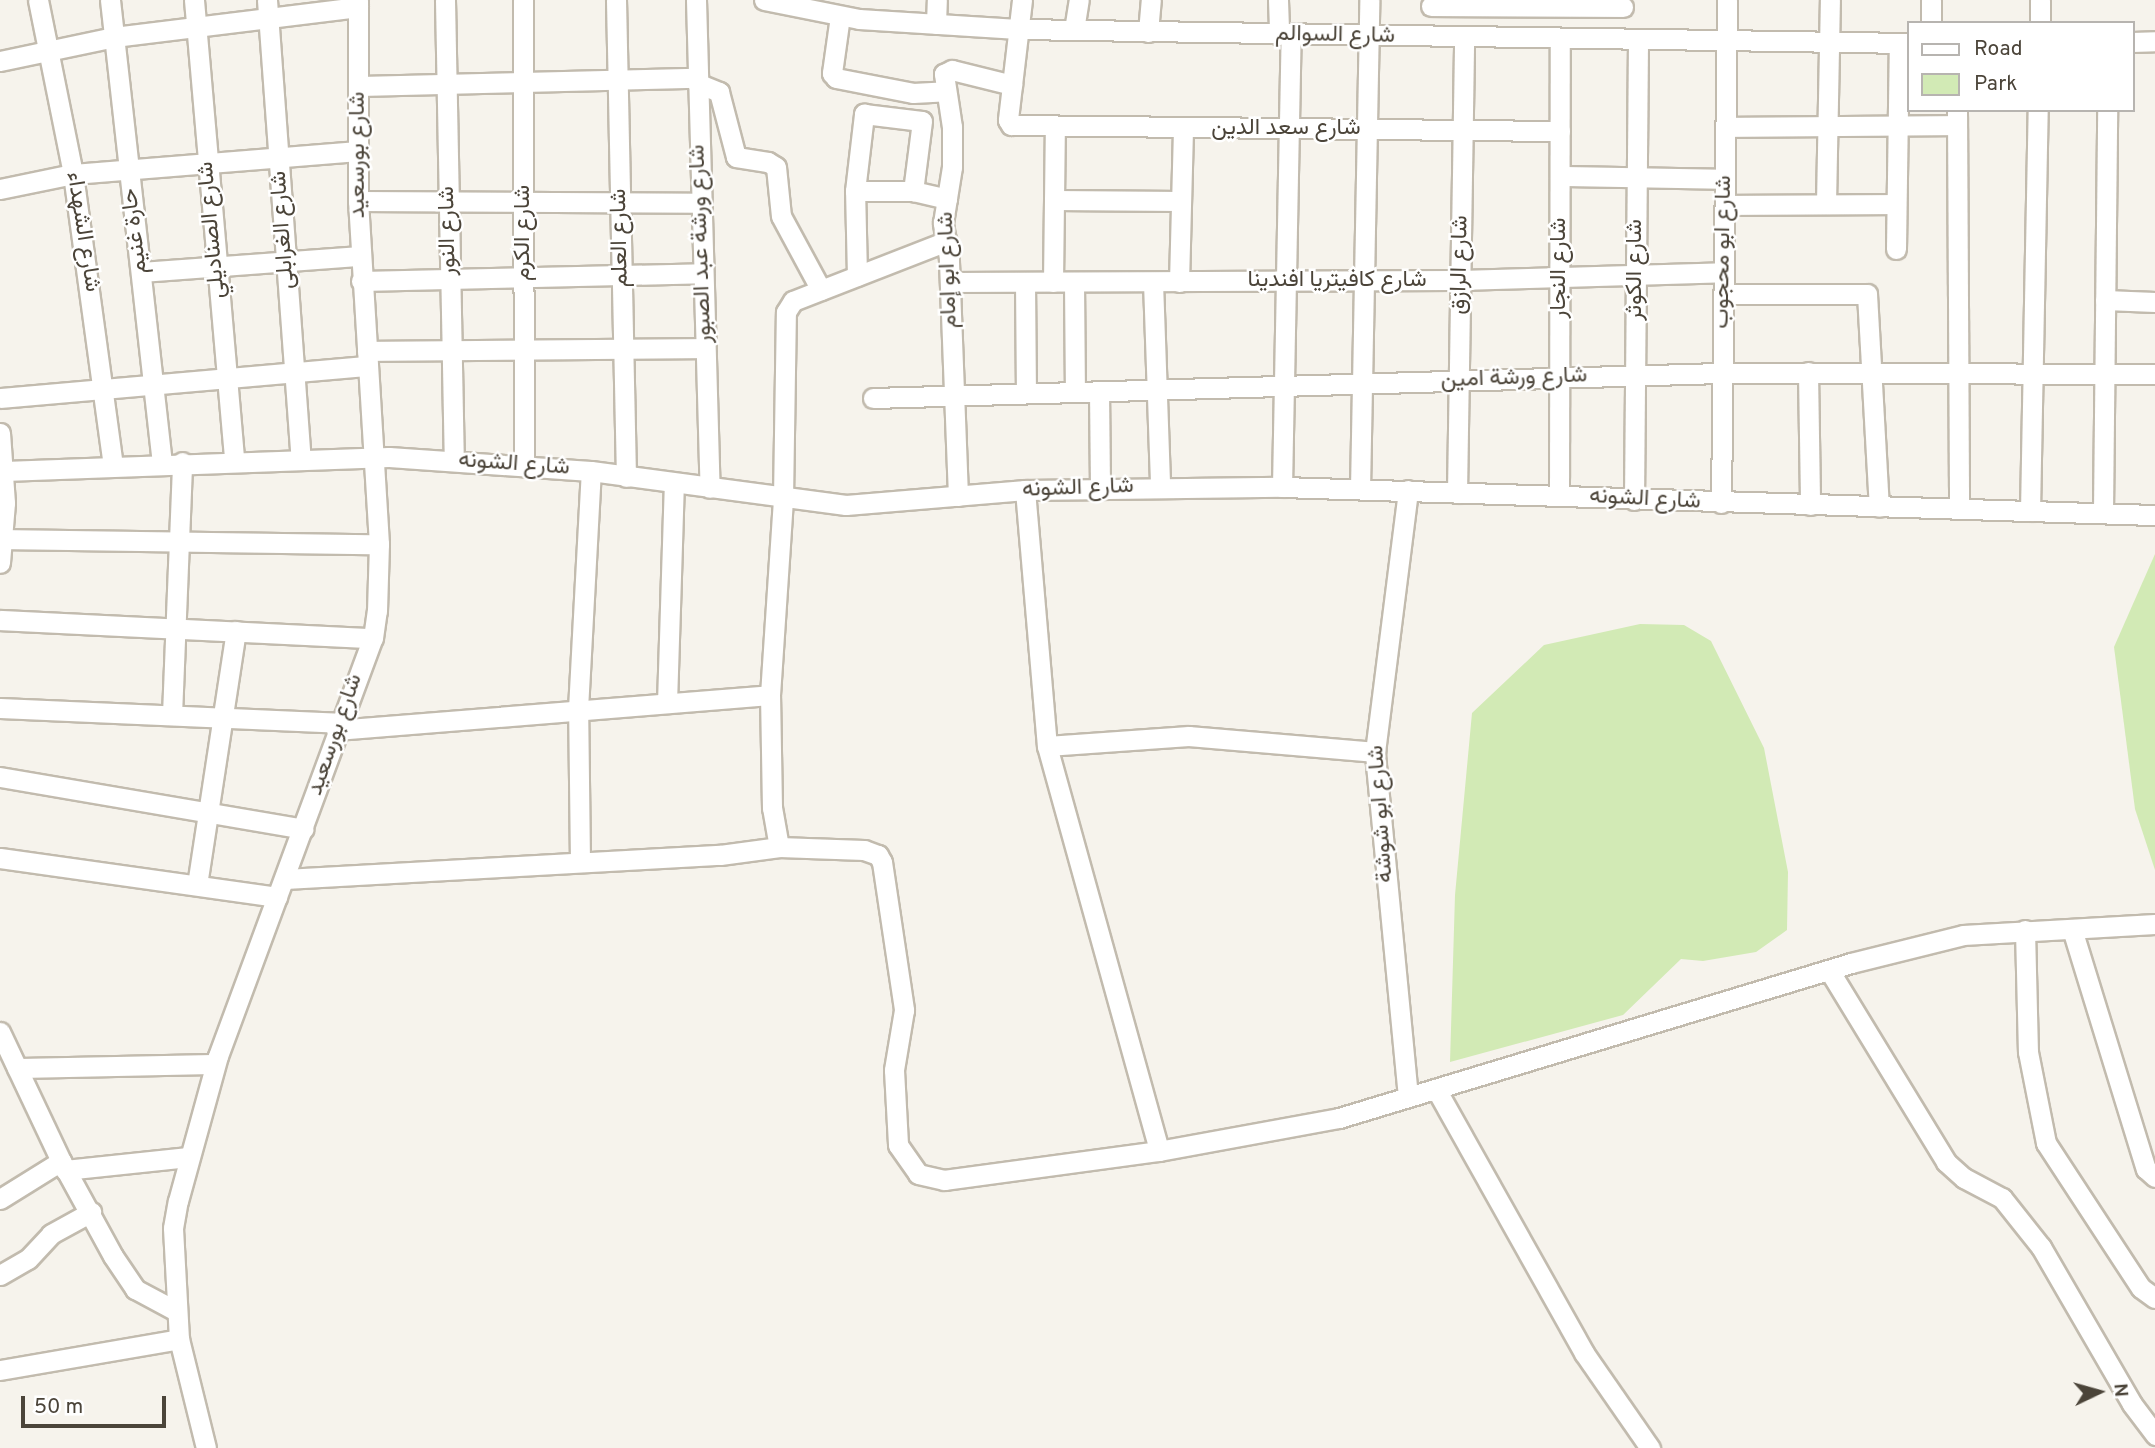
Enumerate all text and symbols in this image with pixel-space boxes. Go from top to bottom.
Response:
street label: شارع السوالم [1275,21,1395,51]
legend [1906,21,2134,112]
text: Road [1974,36,2023,63]
text: Park [1974,71,2017,98]
street label: شارع بورسعيد [345,92,373,218]
street label: شارع سعد الدين [1211,115,1361,143]
street label: شارع ورشة عبد الصبور [685,144,719,344]
street label: شارع الصناديلي [193,160,233,300]
street label: شارع الشهداء [59,170,105,294]
street label: شارع الغرابلى [266,170,302,290]
street label: شارع ابو محجوب [1709,175,1739,329]
street label: شارع الكرم [510,185,538,281]
street label: حارة غنيم [117,186,155,276]
street label: شارع النور [434,186,464,276]
street label: شارع العلم [606,188,636,288]
street label: شارع ابو إمام [933,211,965,329]
street label: شارع الرازق [1446,215,1476,315]
street label: شارع النجار [1546,218,1574,318]
street label: شارع الكوثر [1622,219,1650,321]
street label: شارع كافيتريا افندينا [1247,267,1427,295]
street label: شارع ورشة امين [1440,363,1588,395]
street label: شارع الشونه [457,447,571,483]
street label: شارع الشونه [1022,473,1134,505]
street label: شارع الشونه [1588,483,1702,517]
street label: شارع بورسعيد [302,671,370,799]
street label: شارع ابو شوشة [1363,744,1401,884]
north arrow [2064,1357,2134,1427]
scale bar [24,1382,170,1426]
text: N [2107,1382,2132,1398]
text: 50 m [34,1394,83,1421]

